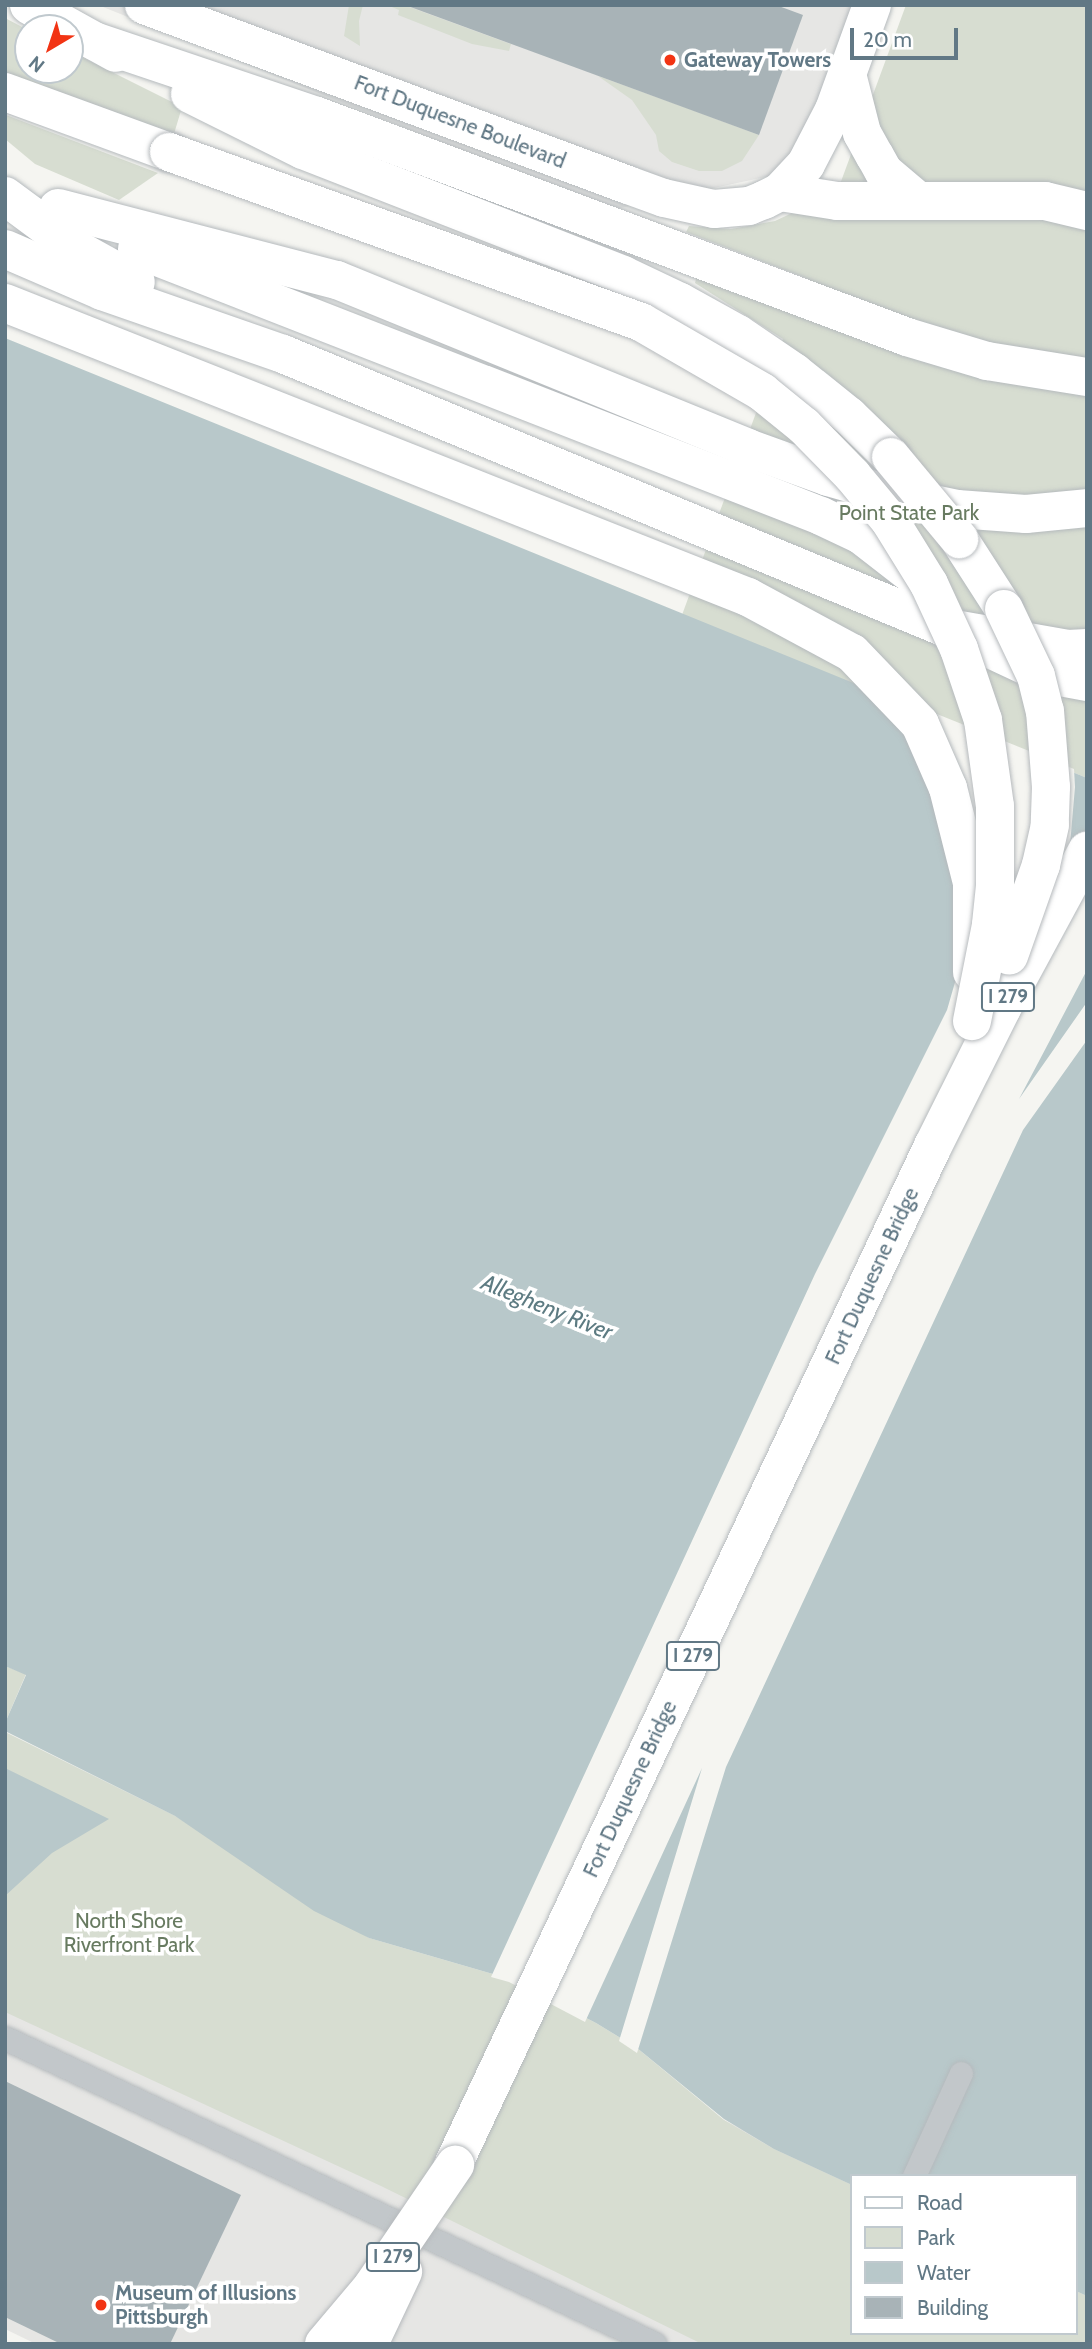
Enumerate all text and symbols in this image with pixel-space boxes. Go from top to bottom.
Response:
north arrow [14,14,84,84]
scale bar [854,14,962,58]
text: 20 m [863,27,912,52]
place label: Gateway Towers [684,47,831,73]
text: N [24,51,49,77]
marker: Gateway Towers [662,52,678,68]
street label: Fort Duquesne Boulevard [351,70,569,174]
park label: Point State Park [839,500,979,526]
road number: I 279 [980,981,1036,1012]
street label: Fort Duquesne Bridge [820,1184,924,1368]
water label: Allegheny River [477,1268,617,1346]
road number: I 279 [665,1640,721,1672]
street label: Fort Duquesne Bridge [578,1697,682,1881]
park label: North Shore Riverfront Park [64,1908,194,1958]
legend [850,2174,1078,2335]
text: Road [917,2190,963,2215]
text: Park [917,2225,955,2250]
road number: I 279 [365,2242,421,2272]
text: Water [917,2260,970,2285]
place label: Museum of Illusions Pittsburgh [115,2280,296,2330]
text: Building [917,2295,988,2320]
marker: Museum of Illusions Pittsburgh [93,2297,109,2313]

